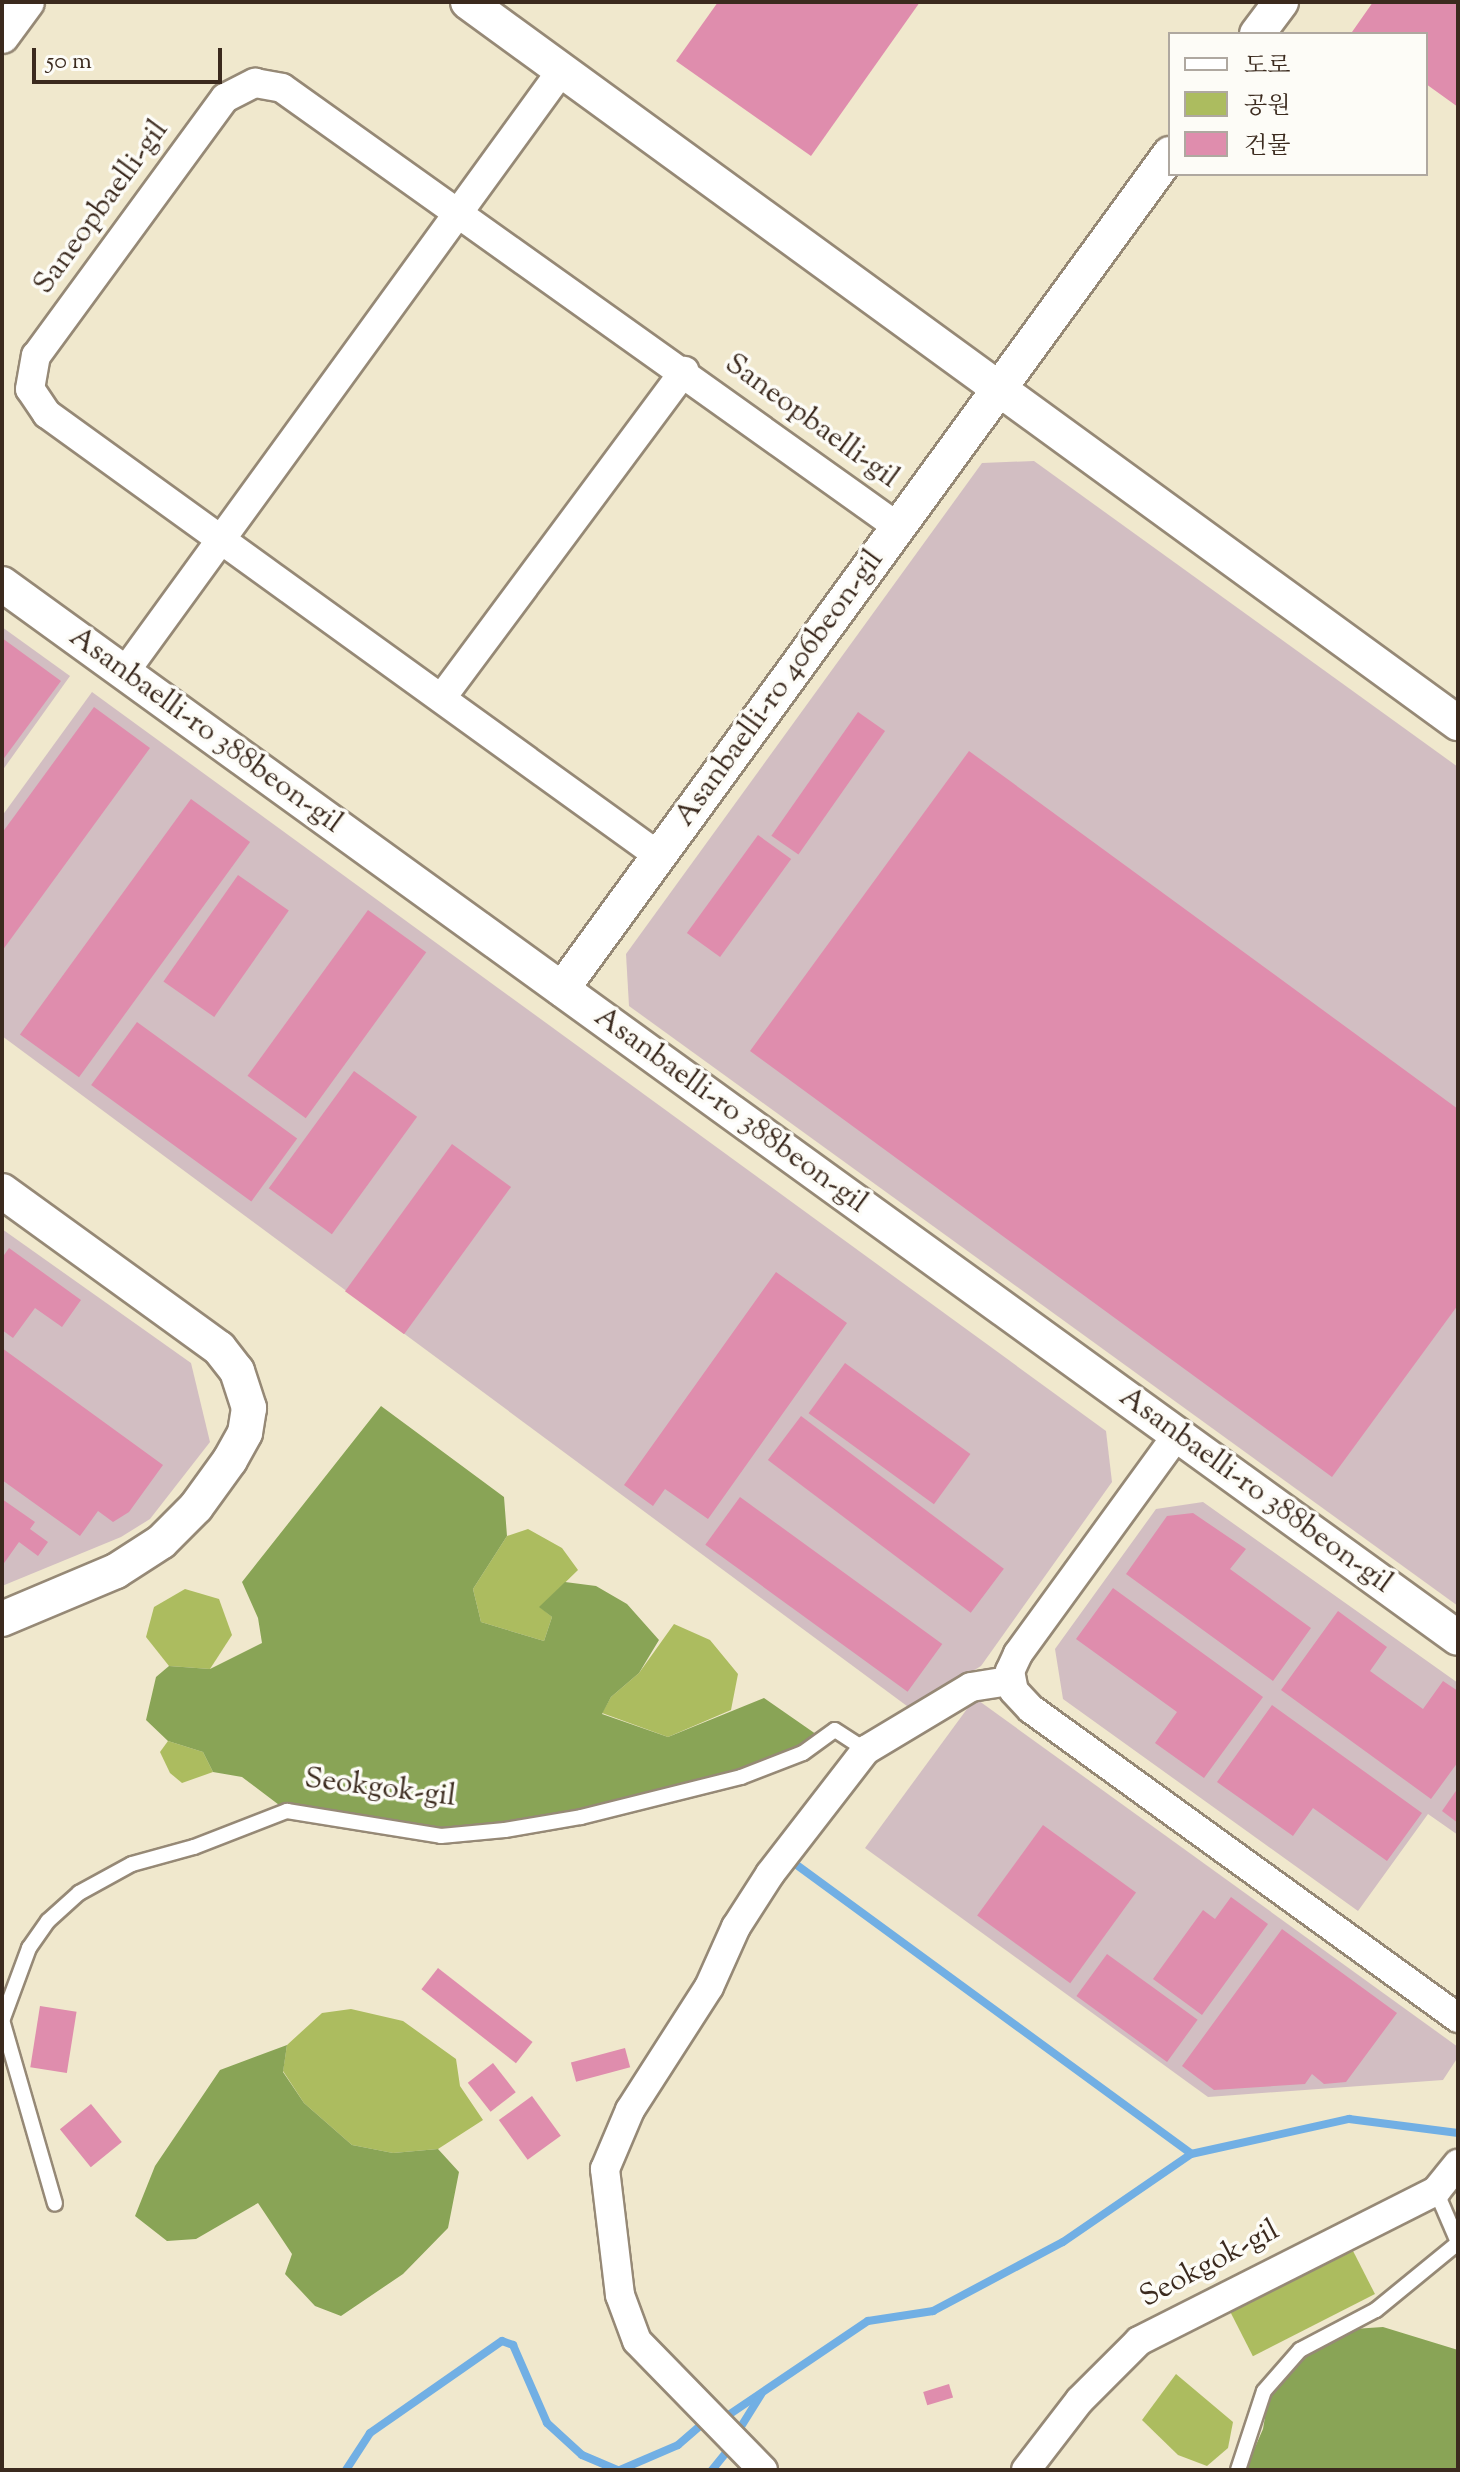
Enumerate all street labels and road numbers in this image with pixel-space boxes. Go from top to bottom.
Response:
street label: Saneopbaelli-gil [27,114,177,302]
street label: Saneopbaelli-gil [717,347,905,497]
street label: Asanbaelli-ro 406beon-gil [668,544,892,834]
street label: Asanbaelli-ro 388beon-gil [62,620,348,842]
street label: Asanbaelli-ro 388beon-gil [587,1000,873,1222]
street label: Asanbaelli-ro 388beon-gil [1112,1380,1398,1602]
street label: Seokgok-gil [302,1762,458,1816]
street label: Seokgok-gil [1134,2213,1286,2317]

